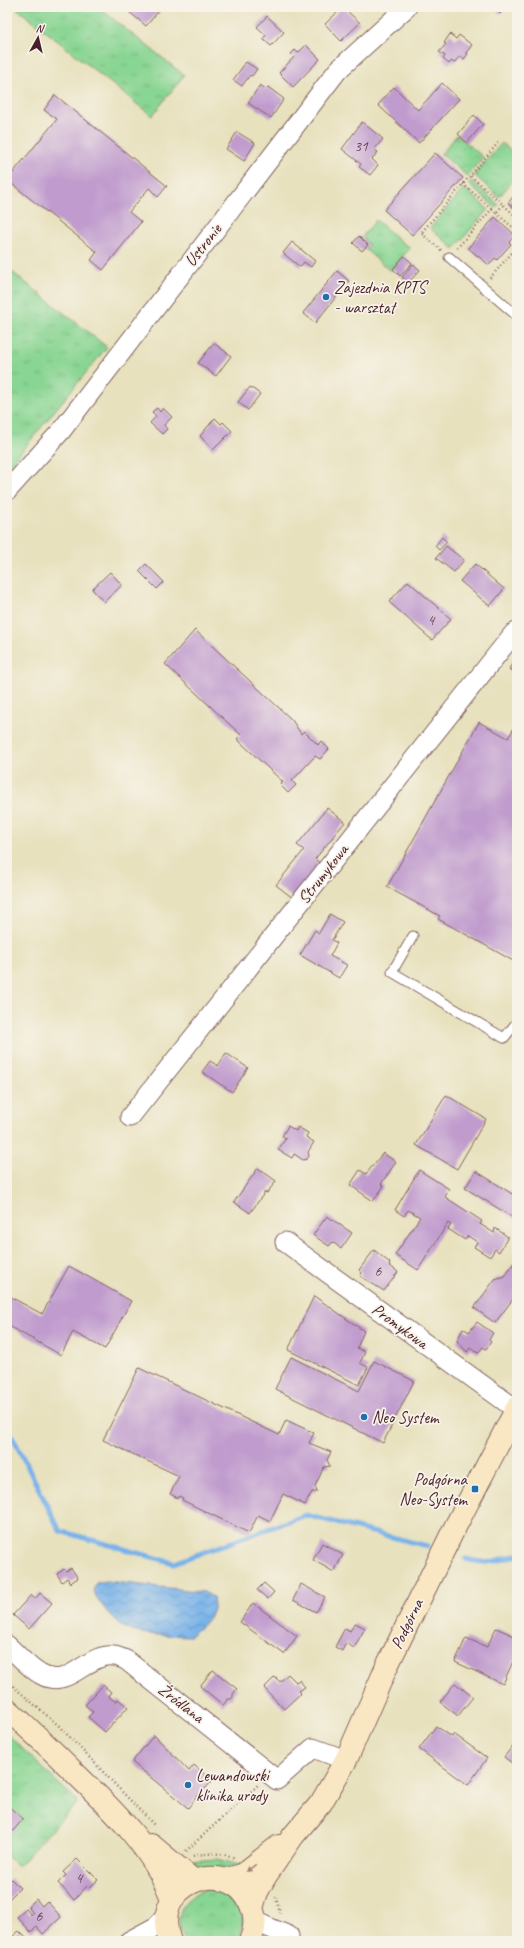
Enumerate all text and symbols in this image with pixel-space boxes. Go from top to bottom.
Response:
north arrow [18,18,58,58]
text: N [35,21,46,36]
house number: 31 [354,137,369,156]
street label: Ustronie [180,218,227,270]
place label: Zajezdnia KPTS - warsztat [334,277,429,318]
marker: Zajezdnia KPTS - warsztat [321,292,331,302]
house number: 4 [428,611,436,630]
street label: Strumykowa [293,838,354,908]
house number: 6 [375,1262,383,1281]
street label: Promykowa [368,1299,434,1355]
place label: Neo System [372,1407,440,1428]
marker: Neo System [359,1412,369,1422]
place label: Podgórna Neo-System [399,1469,469,1510]
marker: Podgórna Neo-System [470,1484,480,1494]
street label: Podgórna [386,1594,429,1653]
street label: Źródlana [154,1678,210,1728]
place label: Lewandowski klinika urody [196,1765,270,1806]
marker: Lewandowski klinika urody [183,1780,193,1790]
one-way arrow [245,1864,256,1872]
house number: 4 [76,1869,84,1888]
house number: 6 [36,1907,44,1926]

